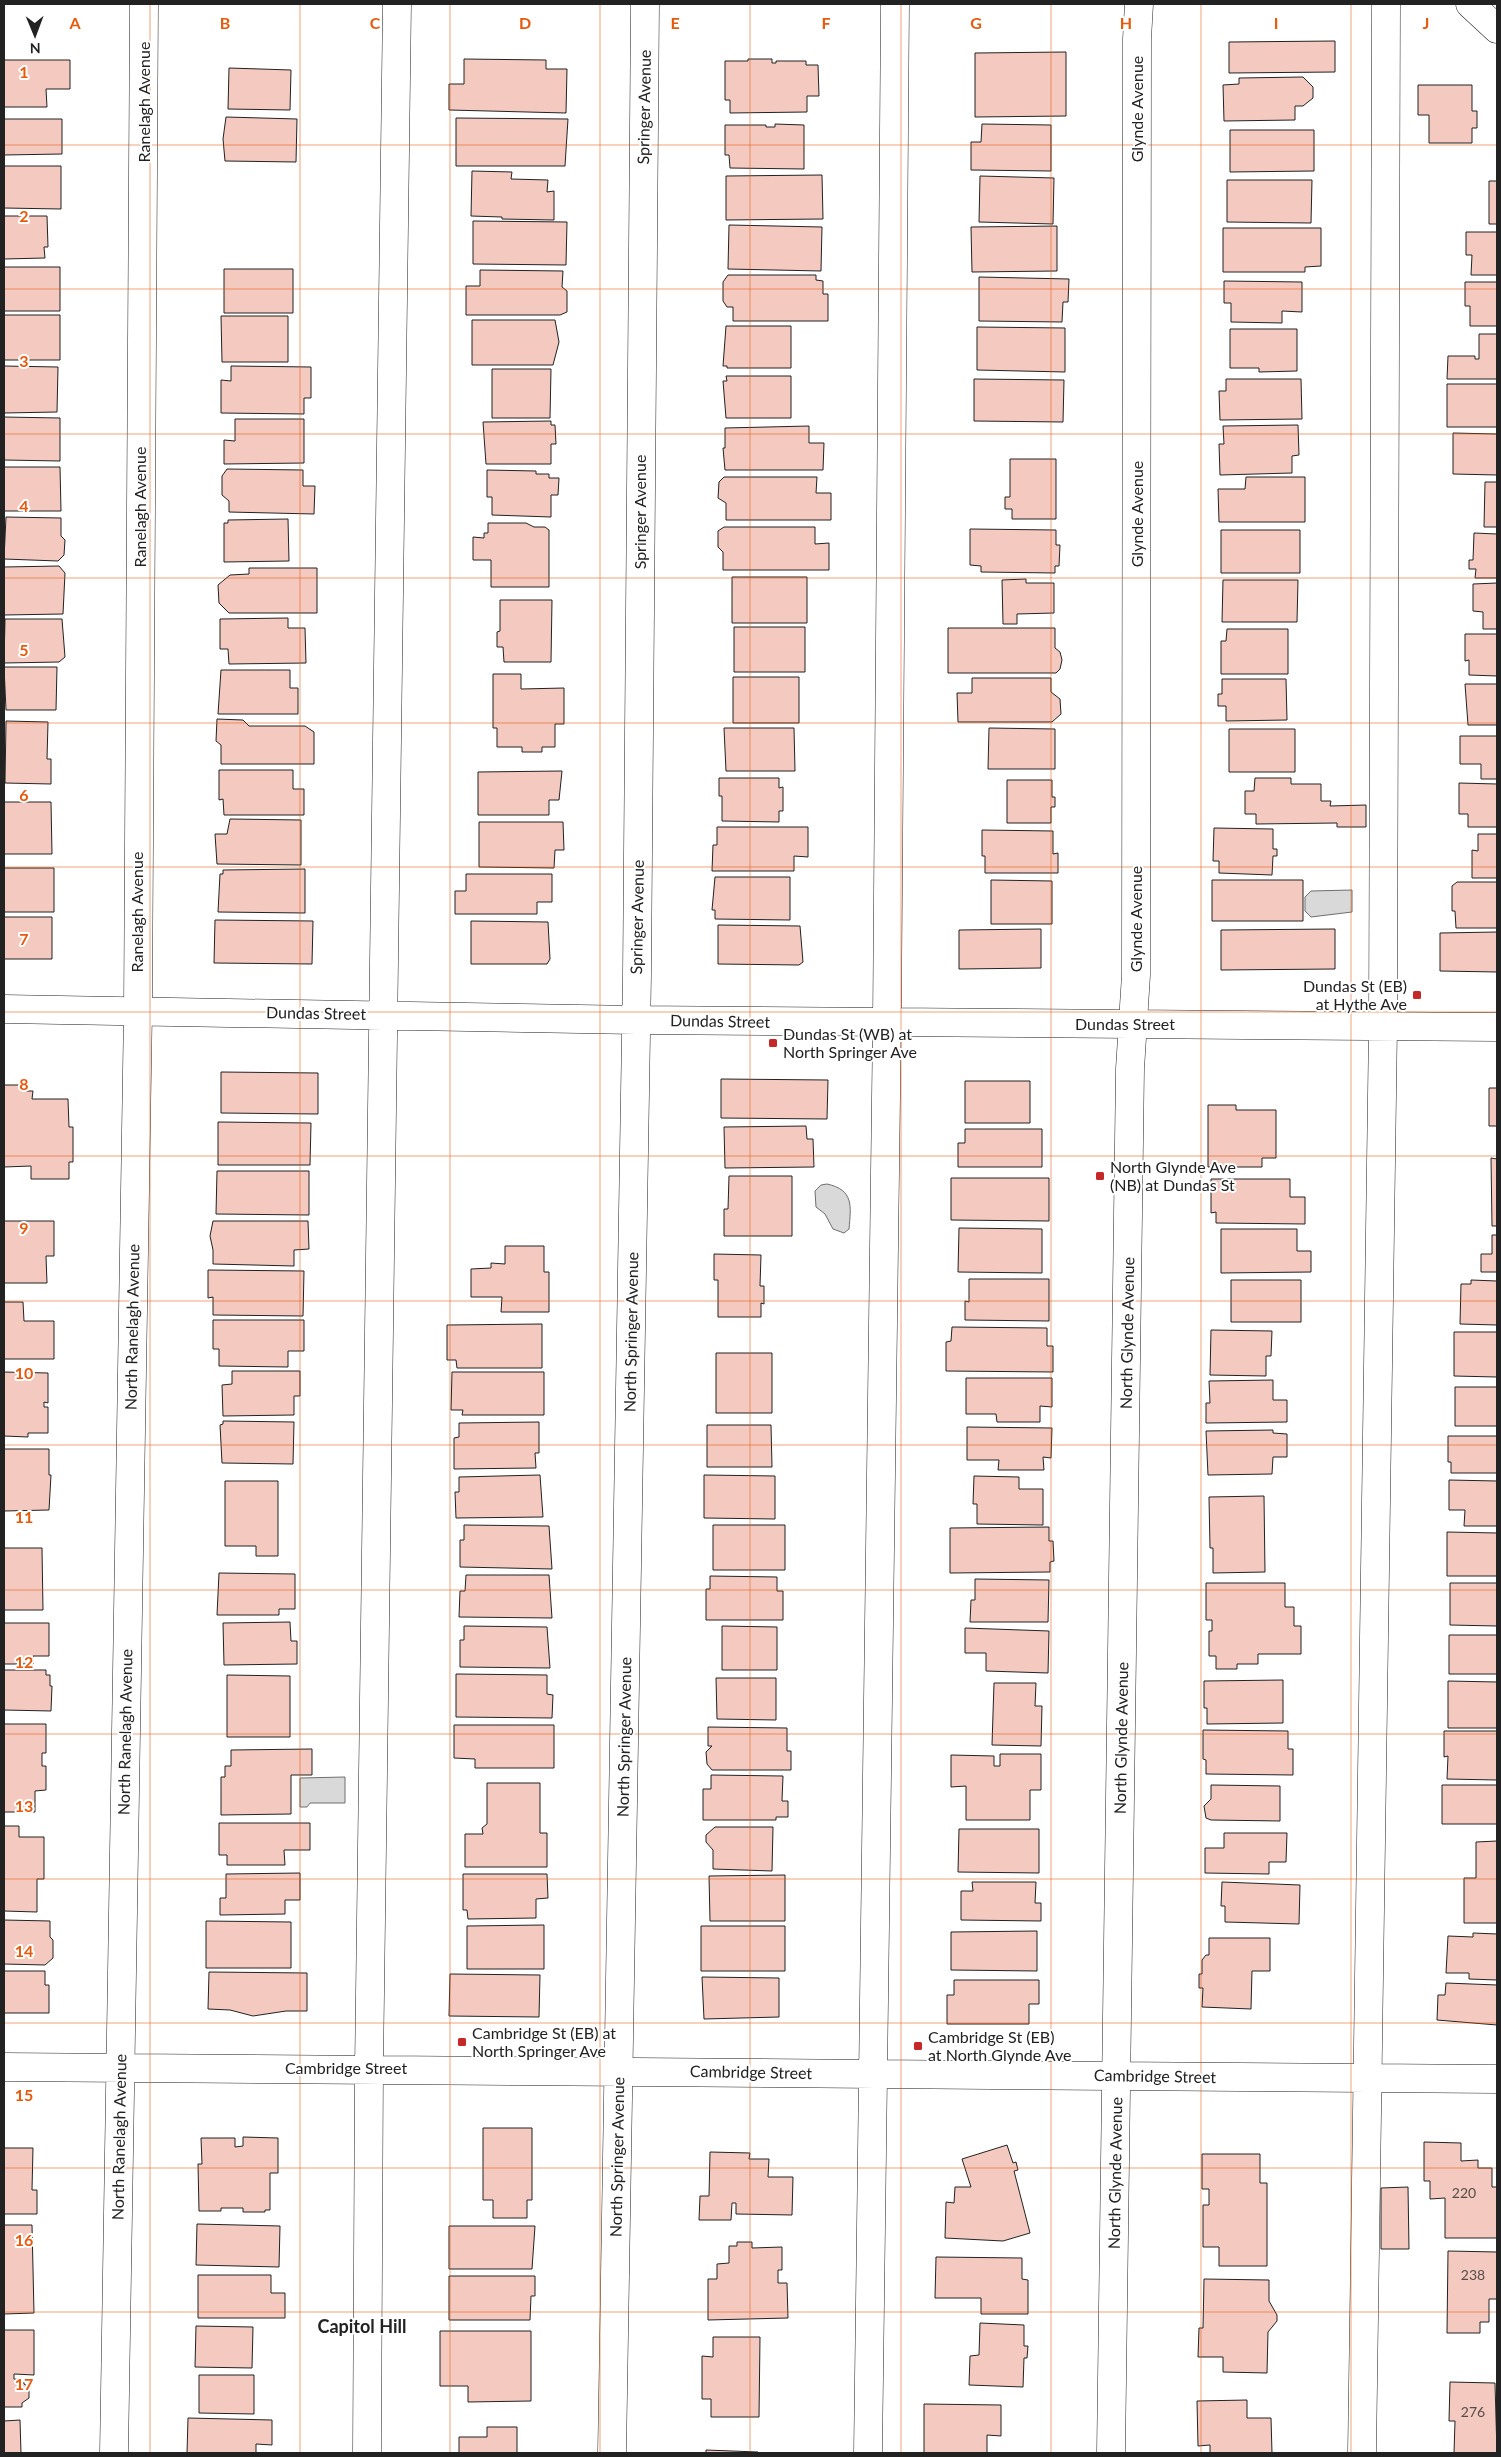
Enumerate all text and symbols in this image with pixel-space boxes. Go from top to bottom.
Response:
north arrow [10,10,60,60]
text: A [68,13,81,32]
text: B [220,13,230,32]
text: C [370,13,381,32]
text: D [519,13,531,32]
text: E [670,13,680,32]
text: F [821,13,831,32]
text: G [970,13,982,32]
text: H [1120,13,1132,32]
text: I [1274,13,1278,32]
text: J [1423,13,1429,32]
text: N [30,40,41,57]
street label: Ranelagh Avenue [134,42,153,162]
street label: Springer Avenue [633,49,654,165]
street label: Glynde Avenue [1127,56,1146,162]
text: 1 [19,62,29,81]
text: 2 [19,206,29,225]
text: 3 [19,351,29,370]
street label: Ranelagh Avenue [130,447,149,567]
street label: Springer Avenue [630,455,649,569]
street label: Glynde Avenue [1127,461,1146,567]
text: 4 [19,496,29,515]
text: 5 [19,640,29,659]
text: 6 [19,785,29,804]
street label: Ranelagh Avenue [127,852,146,972]
street label: Springer Avenue [626,859,647,975]
street label: Glynde Avenue [1126,866,1145,972]
text: 7 [19,929,29,948]
place label: Dundas St (EB) at Hythe Ave [1303,976,1407,1013]
marker: Dundas St (EB) at Hythe Ave [1411,989,1423,1001]
street label: Dundas Street [266,1002,366,1023]
street label: Dundas Street [670,1010,770,1031]
street label: Dundas Street [1075,1014,1175,1033]
place label: Dundas St (WB) at North Springer Ave [783,1024,917,1061]
marker: Dundas St (WB) at North Springer Ave [767,1037,779,1049]
text: 8 [19,1074,29,1093]
place label: North Glynde Ave (NB) at Dundas St [1110,1157,1236,1194]
marker: North Glynde Ave (NB) at Dundas St [1094,1170,1106,1182]
text: 9 [19,1218,29,1237]
street label: North Ranelagh Avenue [121,1244,142,1410]
street label: North Springer Avenue [620,1252,641,1412]
street label: North Glynde Avenue [1116,1257,1137,1409]
text: 10 [15,1363,33,1382]
text: 11 [15,1507,33,1526]
street label: North Ranelagh Avenue [114,1649,135,1815]
text: 12 [15,1652,33,1671]
street label: North Springer Avenue [613,1657,634,1817]
street label: North Glynde Avenue [1110,1662,1131,1814]
text: 13 [15,1796,33,1815]
text: 14 [15,1941,33,1960]
place label: Cambridge St (EB) at North Springer Ave [472,2023,616,2060]
place label: Cambridge St (EB) at North Glynde Ave [928,2027,1072,2064]
marker: Cambridge St (EB) at North Springer Ave [456,2036,468,2048]
marker: Cambridge St (EB) at North Glynde Ave [912,2040,924,2052]
street label: North Ranelagh Avenue [108,2054,129,2220]
street label: Cambridge Street [285,2058,407,2077]
street label: Cambridge Street [690,2061,813,2082]
street label: Cambridge Street [1094,2065,1217,2086]
street label: North Springer Avenue [606,2077,627,2237]
text: 15 [15,2085,33,2104]
street label: North Glynde Avenue [1104,2097,1125,2249]
house number: 220 [1452,2184,1476,2201]
text: 16 [15,2230,33,2249]
house number: 238 [1461,2266,1485,2283]
district label: Capitol Hill [318,2315,406,2337]
text: 17 [15,2374,33,2393]
house number: 276 [1461,2403,1485,2420]

